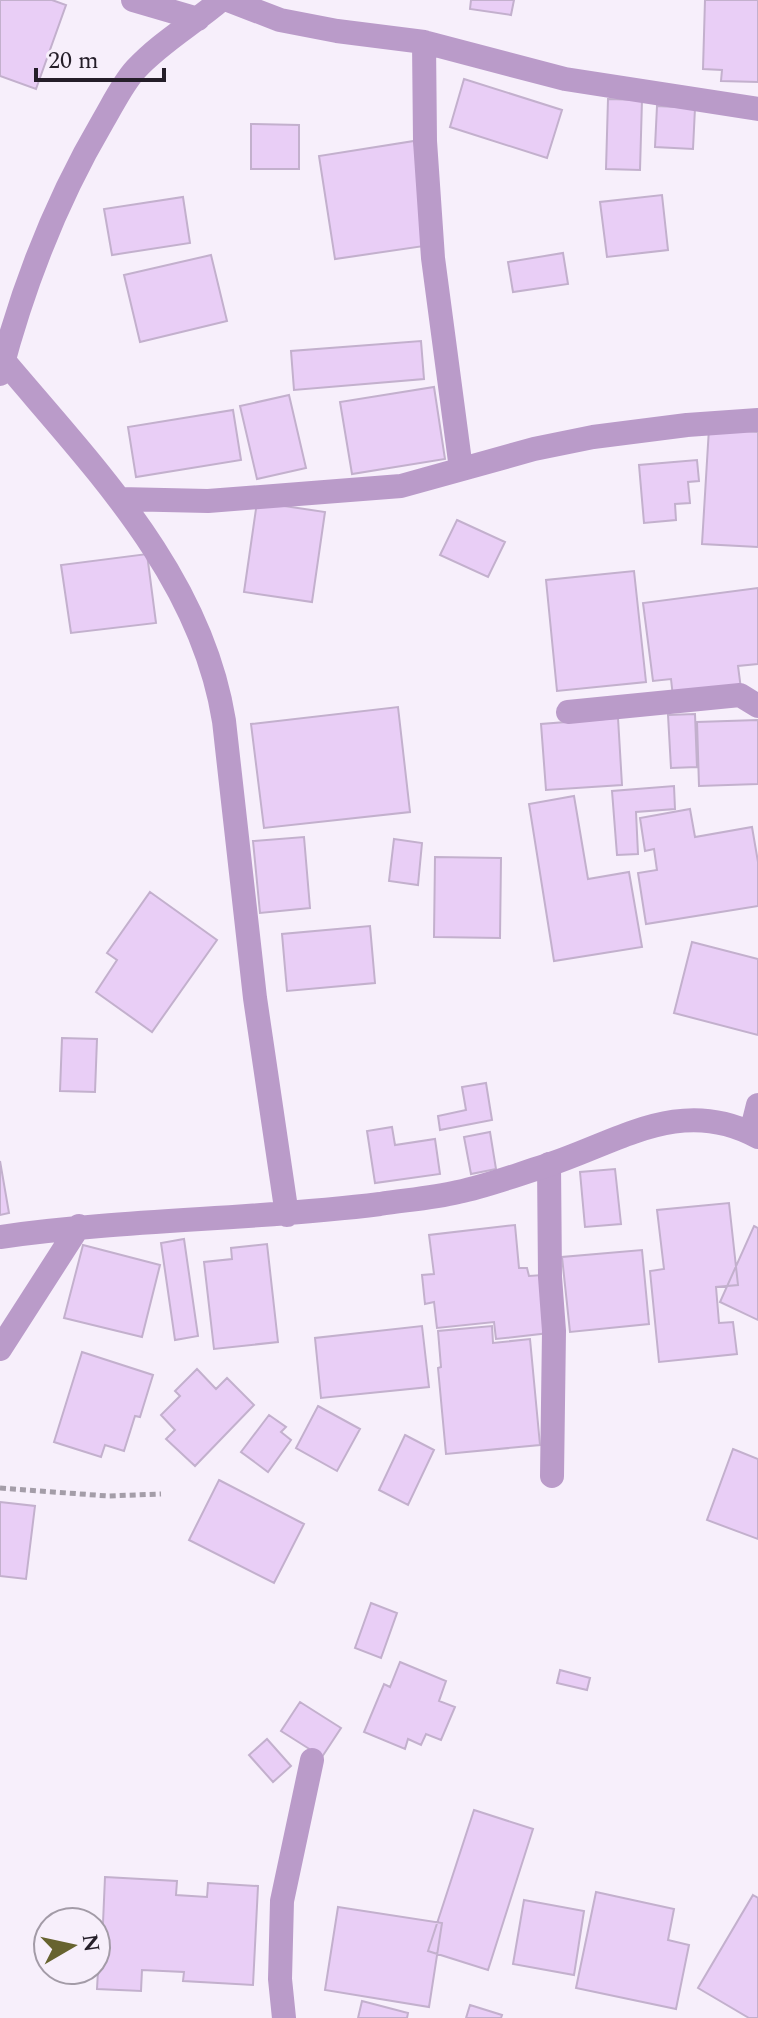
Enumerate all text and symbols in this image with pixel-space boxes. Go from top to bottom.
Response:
scale bar [36,32,164,82]
text: 20 m [48,43,99,79]
north arrow [32,1906,112,1986]
text: N [73,1932,108,1955]

